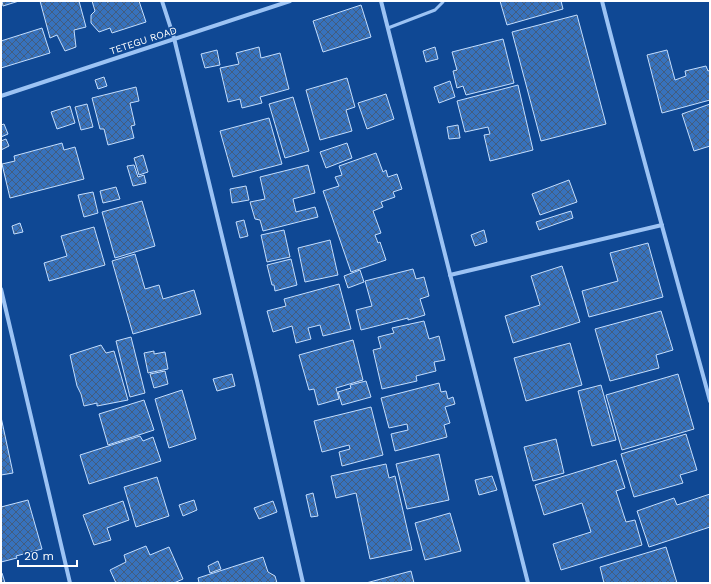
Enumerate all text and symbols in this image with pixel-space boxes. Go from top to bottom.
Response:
street label: TETEGU ROAD [108,24,178,57]
scale bar [18,542,77,568]
text: 20 m [24,549,54,563]

